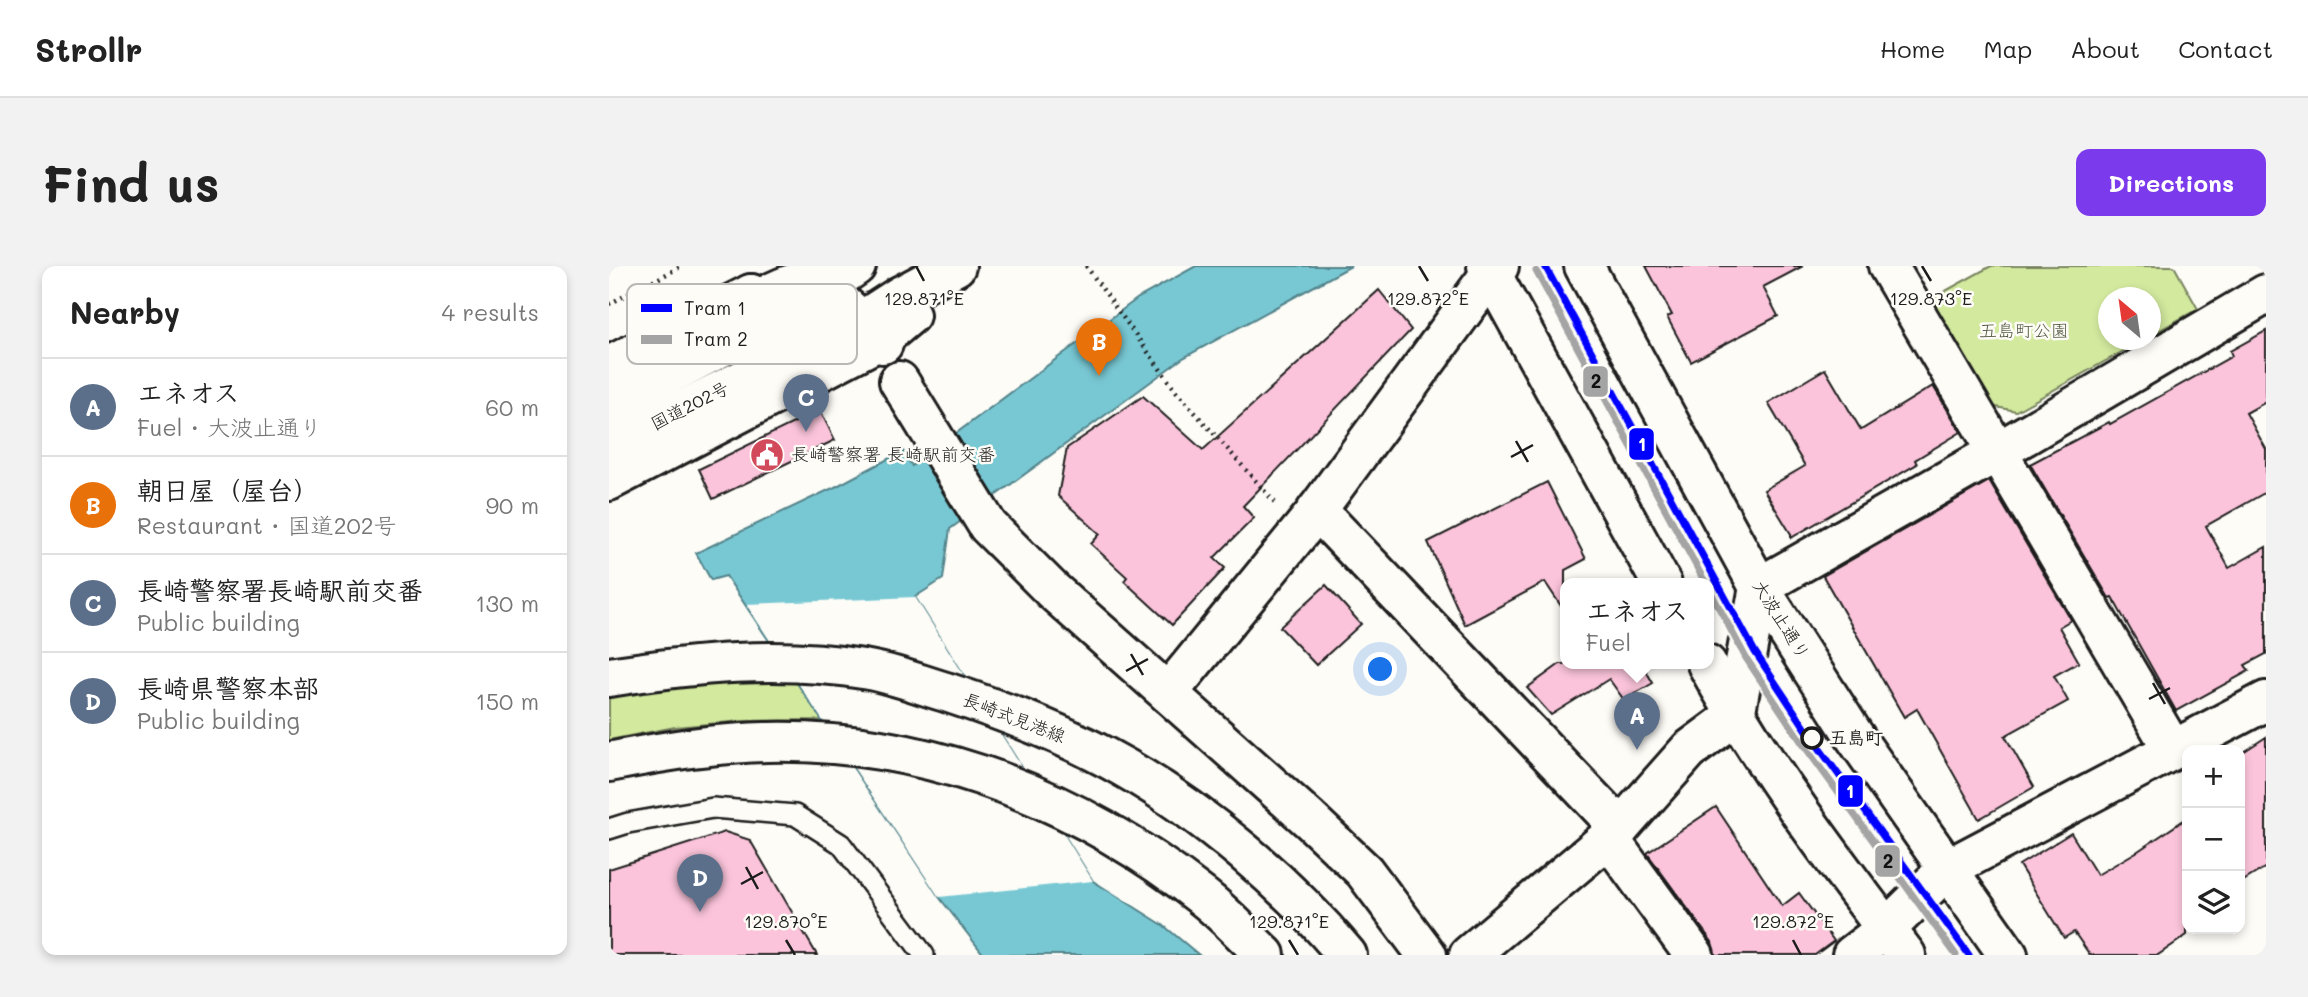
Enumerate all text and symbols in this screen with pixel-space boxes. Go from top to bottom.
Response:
text: Strollr [35,27,143,70]
text: Home [1880,33,1945,64]
text: Map [1983,33,2032,64]
text: About [2070,33,2140,64]
text: Contact [2178,33,2273,64]
button: Directions [2076,149,2266,216]
text: Find us [42,151,220,214]
legend [627,284,857,364]
text: 129.871°E [884,286,964,310]
text: 129.872°E [1387,286,1469,310]
text: 129.873°E [1890,286,1972,310]
north arrow [2098,287,2161,350]
text: Nearby [70,292,180,332]
text: Tram 1 [684,295,746,320]
text: 4 results [442,297,539,327]
pin: B [1076,318,1122,376]
park label: 五島町公園 [1979,318,2069,342]
text: Tram 2 [684,326,748,351]
line badge: 2 [1582,365,1609,398]
text: 2 [1591,368,1601,393]
pin: C [783,374,829,432]
text: エネオス [137,375,239,409]
street label: 国道202号 [646,375,733,435]
text: A [85,392,101,422]
text: 60 m [485,392,539,422]
text: Fuel · 大波止通り [137,412,322,442]
line badge: 1 [1628,427,1655,461]
text: 1 [1638,431,1646,456]
public building icon: 長崎警察署 長崎駅前交番 [748,436,786,474]
place label: 長崎警察署 長崎駅前交番 [791,442,995,466]
text: 朝日屋（屋台） [137,473,319,507]
text: B [85,490,101,520]
text: 90 m [486,490,539,520]
text: Restaurant · 国道202号 [137,510,397,540]
text: 長崎警察署長崎駅前交番 [137,573,423,607]
street label: 大波止通り [1748,575,1816,664]
popup [1560,578,1714,669]
text: C [84,588,102,618]
text: 130 m [475,588,539,618]
text: エネオス [1586,593,1688,627]
text: Public building [137,607,300,637]
text: Fuel [1586,627,1631,657]
your location [1363,652,1397,686]
text: 長崎県警察本部 [137,671,319,705]
text: D [85,686,101,716]
text: 150 m [475,686,539,716]
street label: 長崎式見港線 [960,687,1069,748]
pin: A [1614,692,1660,750]
text: Public building [137,705,300,735]
place label: 五島町 [1829,725,1883,749]
marker: 五島町 [1801,727,1823,749]
map controls [2182,745,2245,934]
button: + [2182,745,2245,808]
line badge: 1 [1837,774,1864,808]
text: 1 [1846,778,1854,803]
button: − [2182,808,2245,871]
line badge: 2 [1874,844,1901,878]
text: 2 [1883,848,1893,873]
pin: D [677,854,723,912]
button: layers [2182,871,2245,934]
text: 129.870°E [744,909,828,933]
text: 129.871°E [1249,909,1329,933]
text: 129.872°E [1752,909,1834,933]

